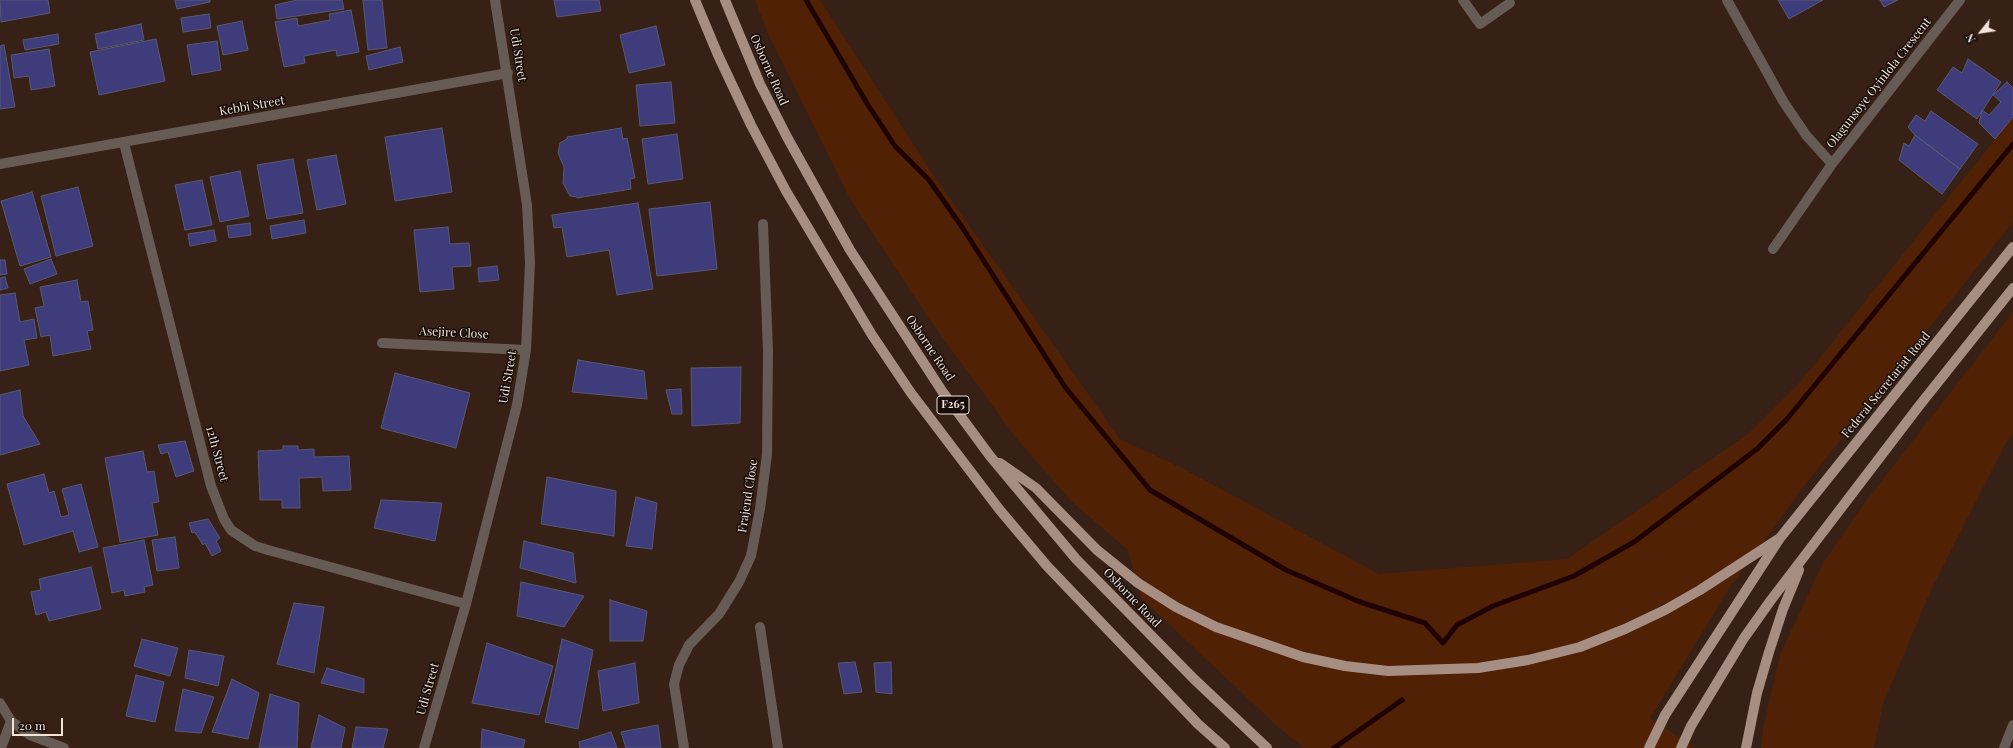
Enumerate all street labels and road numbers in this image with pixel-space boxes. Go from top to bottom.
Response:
street label: Olagunsoye Oyinlola Crescent [1824,15,1934,151]
street label: Udi Street [507,27,529,83]
street label: Osborne Road [747,32,791,108]
street label: Kebbi Street [218,93,286,119]
street label: Osborne Road [903,312,957,384]
street label: Asejire Close [419,324,489,342]
street label: Federal Secretariat Road [1839,329,1933,441]
street label: Udi Street [496,349,520,405]
road number: F265 [937,396,969,414]
street label: 12th Street [203,425,231,483]
street label: Frajend Close [735,458,761,534]
street label: Osborne Road [1100,566,1164,630]
street label: Udi Street [414,661,442,717]

